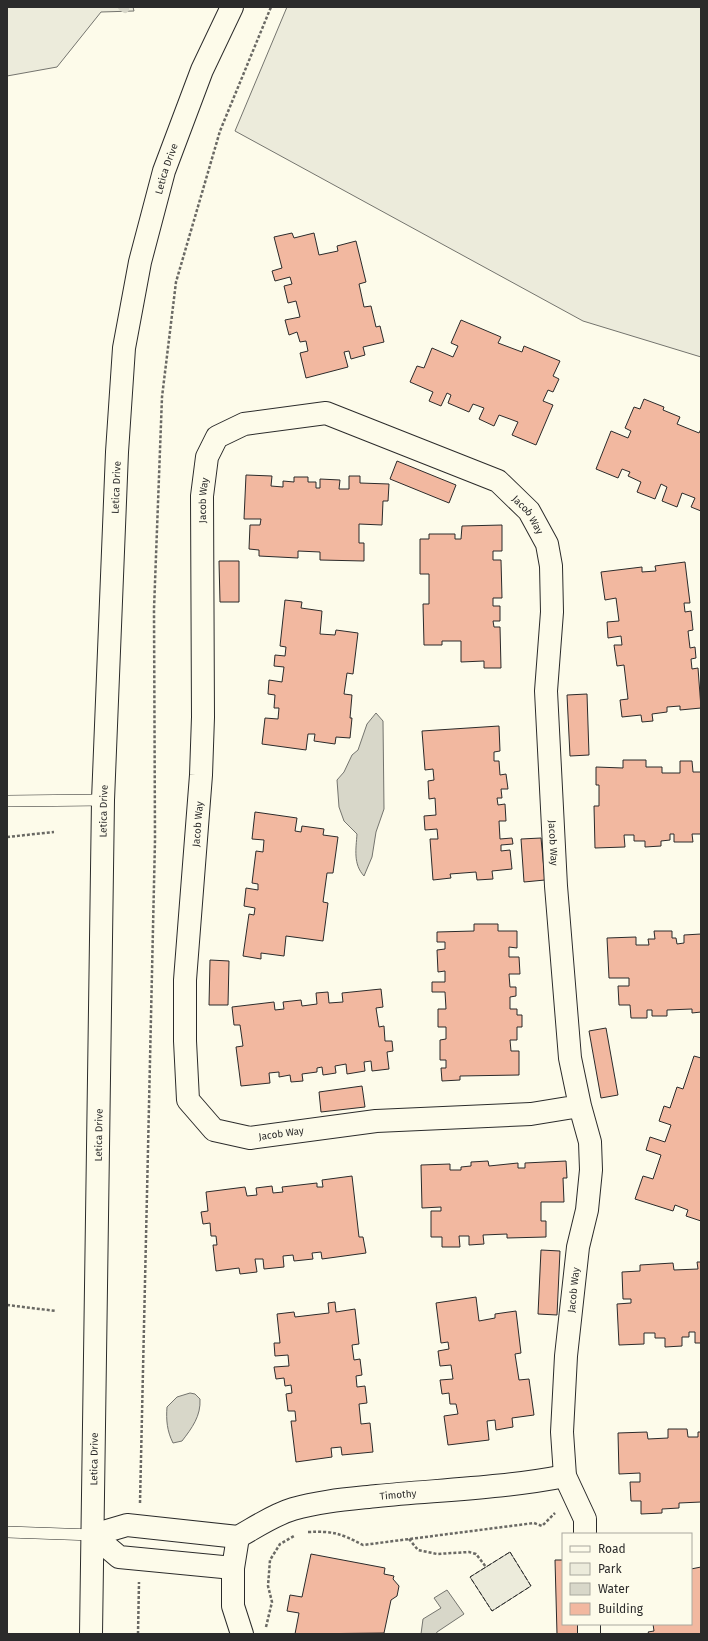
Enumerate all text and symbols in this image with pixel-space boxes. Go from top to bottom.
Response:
street label: Letica Drive [153,142,181,196]
street label: Letica Drive [110,461,124,514]
street label: Jacob Way [197,477,211,523]
street label: Jacob Way [509,493,545,536]
street label: Letica Drive [97,784,111,838]
street label: Jacob Way [190,801,206,847]
street label: Jacob Way [546,820,560,866]
street label: Letica Drive [93,1109,106,1162]
street label: Jacob Way [258,1125,305,1143]
street label: Jacob Way [566,1267,582,1313]
street label: Letica Drive [88,1432,101,1486]
street label: Timothy [379,1488,417,1503]
legend [562,1533,692,1625]
text: Road [598,1542,626,1556]
text: Park [598,1562,622,1576]
text: Water [598,1582,630,1596]
text: Building [598,1602,644,1616]

